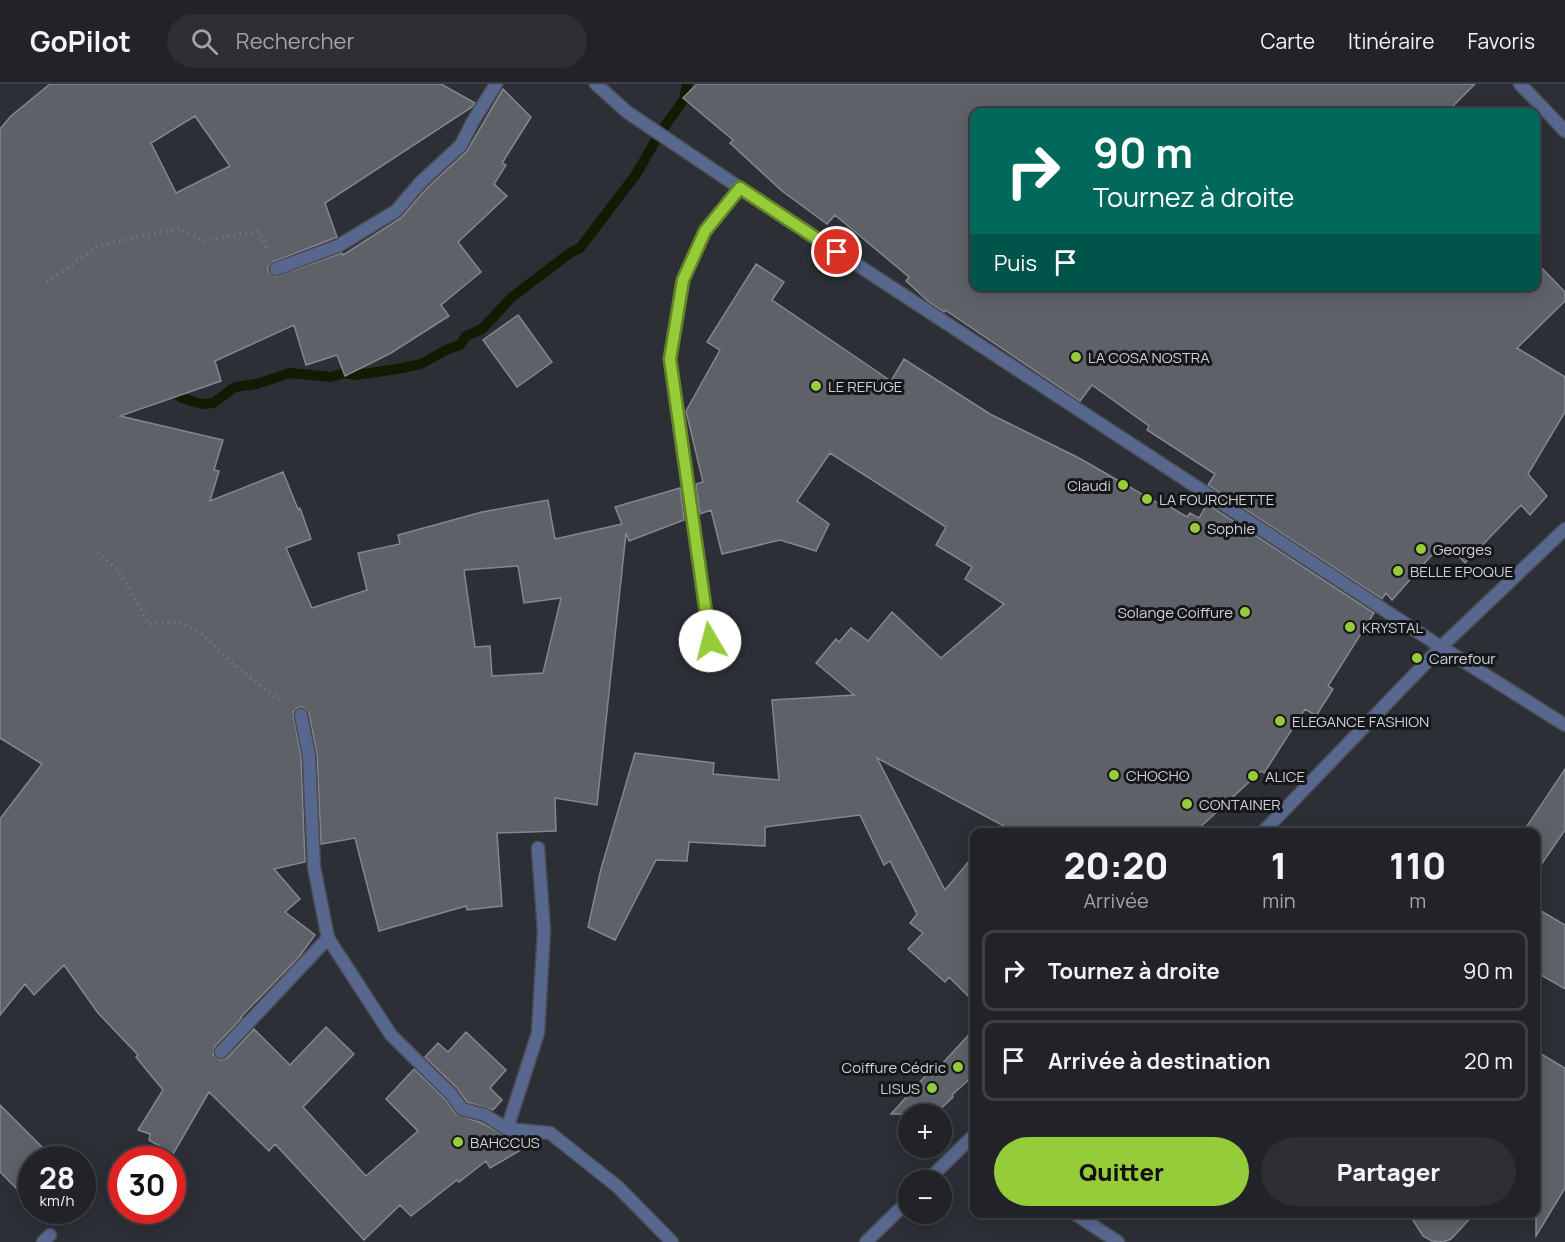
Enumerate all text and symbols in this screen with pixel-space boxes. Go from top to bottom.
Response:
search box [167,14,587,68]
text: GoPilot [30,22,131,60]
icon: search [188,25,221,58]
text: Rechercher [236,26,354,56]
text: Carte [1261,27,1315,55]
text: Itinéraire [1348,27,1434,55]
text: Favoris [1467,27,1535,55]
text: 90 m [1093,123,1193,181]
icon: right [994,132,1072,210]
text: Tournez à droite [1093,178,1294,215]
pin [811,226,862,277]
icon: arrive [820,235,853,268]
icon: arrive [1049,246,1082,279]
text: Puis [994,248,1037,278]
place label: LA COSA NOSTRA [1088,347,1210,368]
marker: LA COSA NOSTRA [1069,350,1083,364]
place label: LE REFUGE [828,376,902,397]
marker: LE REFUGE [809,379,823,393]
place label: Claudi [1067,475,1111,496]
marker: Claudi [1116,478,1130,492]
place label: LA FOURCHETTE [1159,489,1274,510]
marker: LA FOURCHETTE [1140,492,1154,506]
place label: Sophie [1207,518,1255,539]
marker: Sophie [1188,521,1202,535]
place label: Georges [1433,539,1492,560]
marker: Georges [1414,542,1428,556]
place label: BELLE EPOQUE [1410,561,1513,582]
marker: BELLE EPOQUE [1391,564,1405,578]
place label: Solange Coiffure [1118,602,1233,623]
marker: Solange Coiffure [1238,605,1252,619]
position arrow [678,609,742,673]
place label: KRYSTAL [1362,617,1423,638]
marker: KRYSTAL [1343,620,1357,634]
place label: Carrefour [1429,648,1496,669]
marker: Carrefour [1410,651,1424,665]
place label: ELEGANCE FASHION [1292,711,1429,732]
marker: ELEGANCE FASHION [1273,714,1287,728]
place label: CHOCHO [1126,765,1190,786]
place label: ALICE [1265,766,1305,787]
marker: CHOCHO [1107,768,1121,782]
marker: ALICE [1246,769,1260,783]
place label: CONTAINER [1199,794,1281,815]
marker: CONTAINER [1180,797,1194,811]
text: 20:20 [1064,841,1169,890]
text: 1 [1271,841,1287,890]
text: 110 [1389,841,1446,890]
text: Arrivée [1083,887,1149,914]
text: min [1262,887,1296,914]
text: m [1409,887,1426,914]
icon: right [997,954,1030,987]
text: Tournez à droite [1048,956,1220,986]
text: 90 m [1463,956,1513,986]
icon: arrive [997,1044,1030,1077]
text: Arrivée à destination [1048,1046,1271,1076]
text: 20 m [1464,1046,1513,1076]
place label: Coiffure Cédric [841,1057,946,1078]
marker: Coiffure Cédric [951,1060,965,1074]
place label: LISUS [880,1078,920,1099]
marker: LISUS [925,1081,939,1095]
map controls [898,1104,952,1224]
button: + [898,1104,952,1158]
place label: BAHCCUS [470,1132,540,1153]
marker: BAHCCUS [451,1135,465,1149]
button: Quitter [994,1137,1249,1206]
button: Partager [1261,1137,1516,1206]
speed limit sign: 30 [108,1146,186,1224]
text: 28 [39,1157,75,1198]
button: − [898,1170,952,1224]
text: km/h [40,1190,74,1211]

